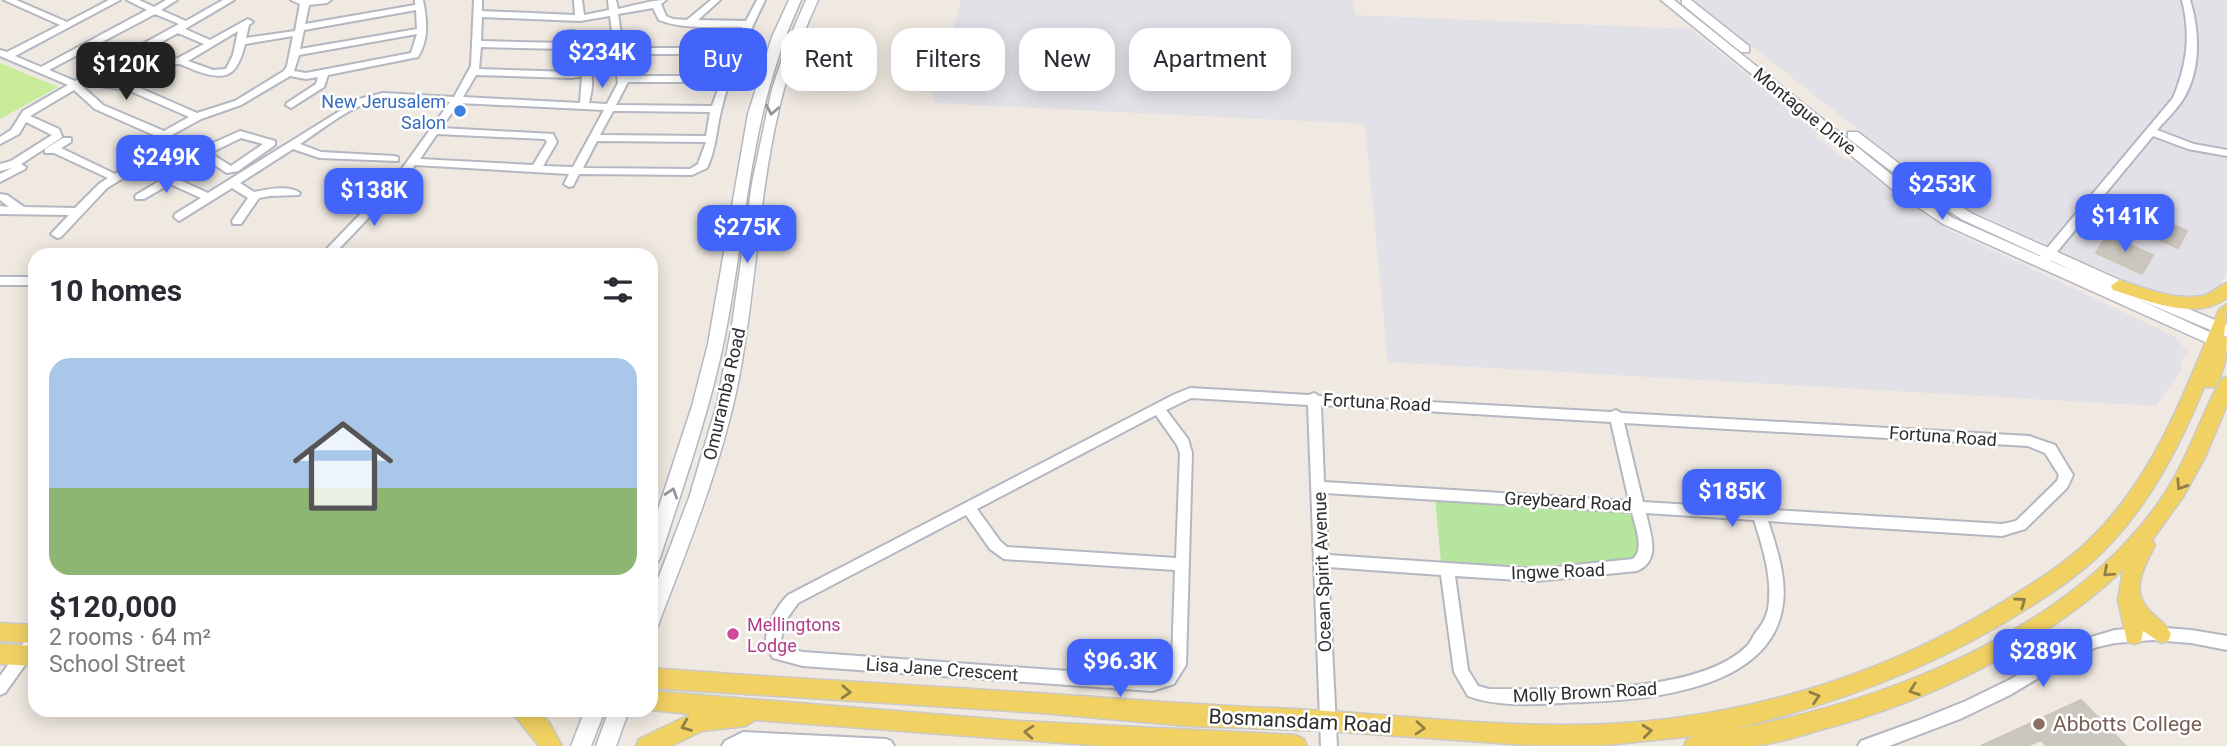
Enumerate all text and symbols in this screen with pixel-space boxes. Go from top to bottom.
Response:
chip: Buy [679,28,767,91]
chip: Rent [781,28,877,91]
chip: Filters [891,28,1005,91]
chip: New [1019,28,1115,91]
chip: Apartment [1129,28,1291,91]
pin: $234K [553,31,651,90]
text: $234K [568,39,636,66]
pin: $120K [77,42,175,102]
text: $120K [92,51,160,78]
street label: Montague Drive [1749,63,1861,159]
place label: New Jerusalem Salon [321,91,446,133]
marker: New Jerusalem Salon [452,103,468,119]
one-way arrow [766,104,781,116]
pin: $249K [117,136,215,195]
text: $249K [132,144,200,171]
pin: $253K [1893,162,1991,222]
pin: $138K [325,168,423,228]
text: $253K [1908,171,1976,198]
text: $138K [340,177,408,204]
pin: $141K [2076,194,2174,254]
text: $141K [2091,203,2159,230]
pin: $275K [698,205,796,265]
text: $275K [713,214,781,241]
icon: filters [599,271,637,309]
text: 10 homes [49,273,182,308]
street label: Omuramba Road [699,326,749,462]
street label: Fortuna Road [1323,389,1431,415]
icon: home [280,403,406,529]
street label: Fortuna Road [1888,422,1998,450]
pin: $185K [1683,470,1781,529]
one-way arrow [2177,477,2189,490]
text: $185K [1698,478,1766,505]
one-way arrow [664,487,678,499]
street label: Greybeard Road [1504,487,1632,515]
street label: Ocean Spirit Avenue [1309,491,1335,653]
street label: Ingwe Road [1511,559,1605,583]
one-way arrow [2103,564,2116,576]
text: $120,000 [49,589,177,624]
one-way arrow [2013,598,2026,610]
place label: Mellingtons Lodge [747,614,841,656]
text: 2 rooms · 64 m² [49,624,211,651]
marker: Mellingtons Lodge [725,626,741,642]
pin: $289K [1994,630,2092,689]
text: $289K [2009,638,2077,665]
pin: $96.3K [1063,640,1177,699]
text: $96.3K [1083,648,1157,675]
text: School Street [49,651,186,678]
street label: Lisa Jane Crescent [865,653,1019,685]
street label: Molly Brown Road [1512,678,1658,706]
one-way arrow [1909,681,1921,695]
one-way arrow [840,684,851,699]
one-way arrow [1808,691,1821,705]
street label: Bosmansdam Road [1208,704,1392,738]
place label: Abbotts College [2053,712,2202,736]
marker: Abbotts College [2031,716,2047,732]
one-way arrow [680,718,692,732]
one-way arrow [1415,721,1426,736]
one-way arrow [1642,724,1653,739]
one-way arrow [1024,725,1035,740]

